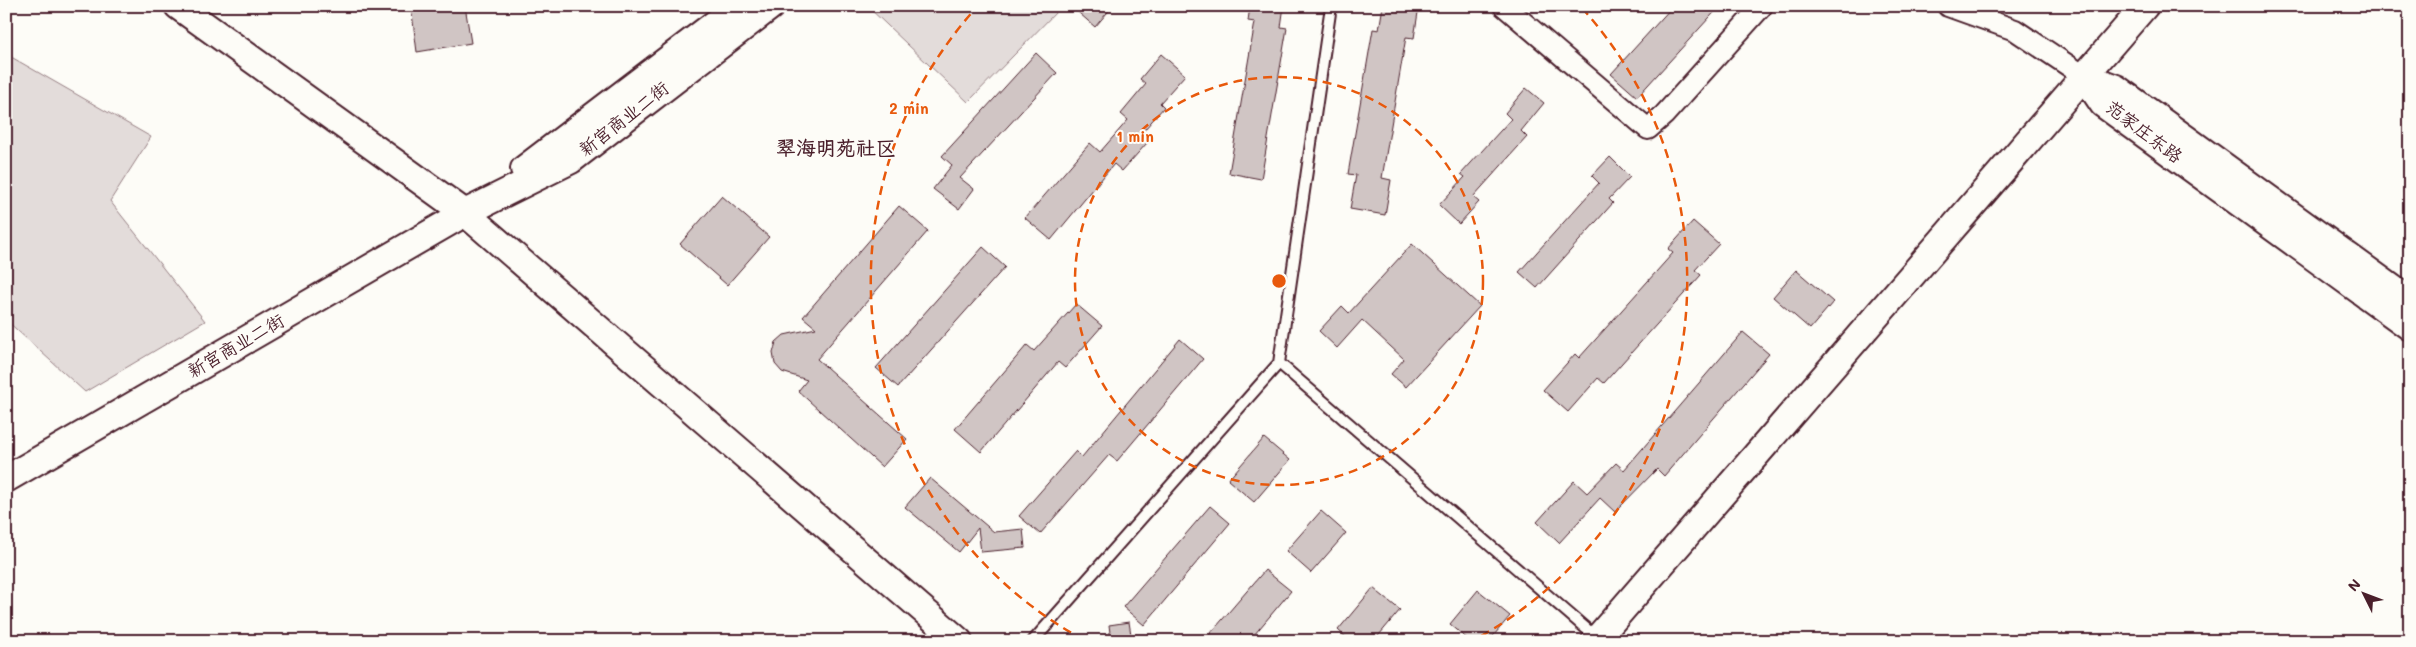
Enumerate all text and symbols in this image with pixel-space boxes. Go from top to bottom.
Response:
street label: 新宫商业二街 [573,76,673,161]
street label: 范家庄东路 [2101,95,2188,168]
text: 2 min [889,98,929,118]
text: 1 min [1116,126,1154,146]
district label: 翠海明苑社区 [776,134,896,160]
centre of rings [1270,272,1288,290]
street label: 新宫商业二街 [183,308,288,383]
north arrow [2338,570,2388,620]
text: N [2343,575,2365,595]

